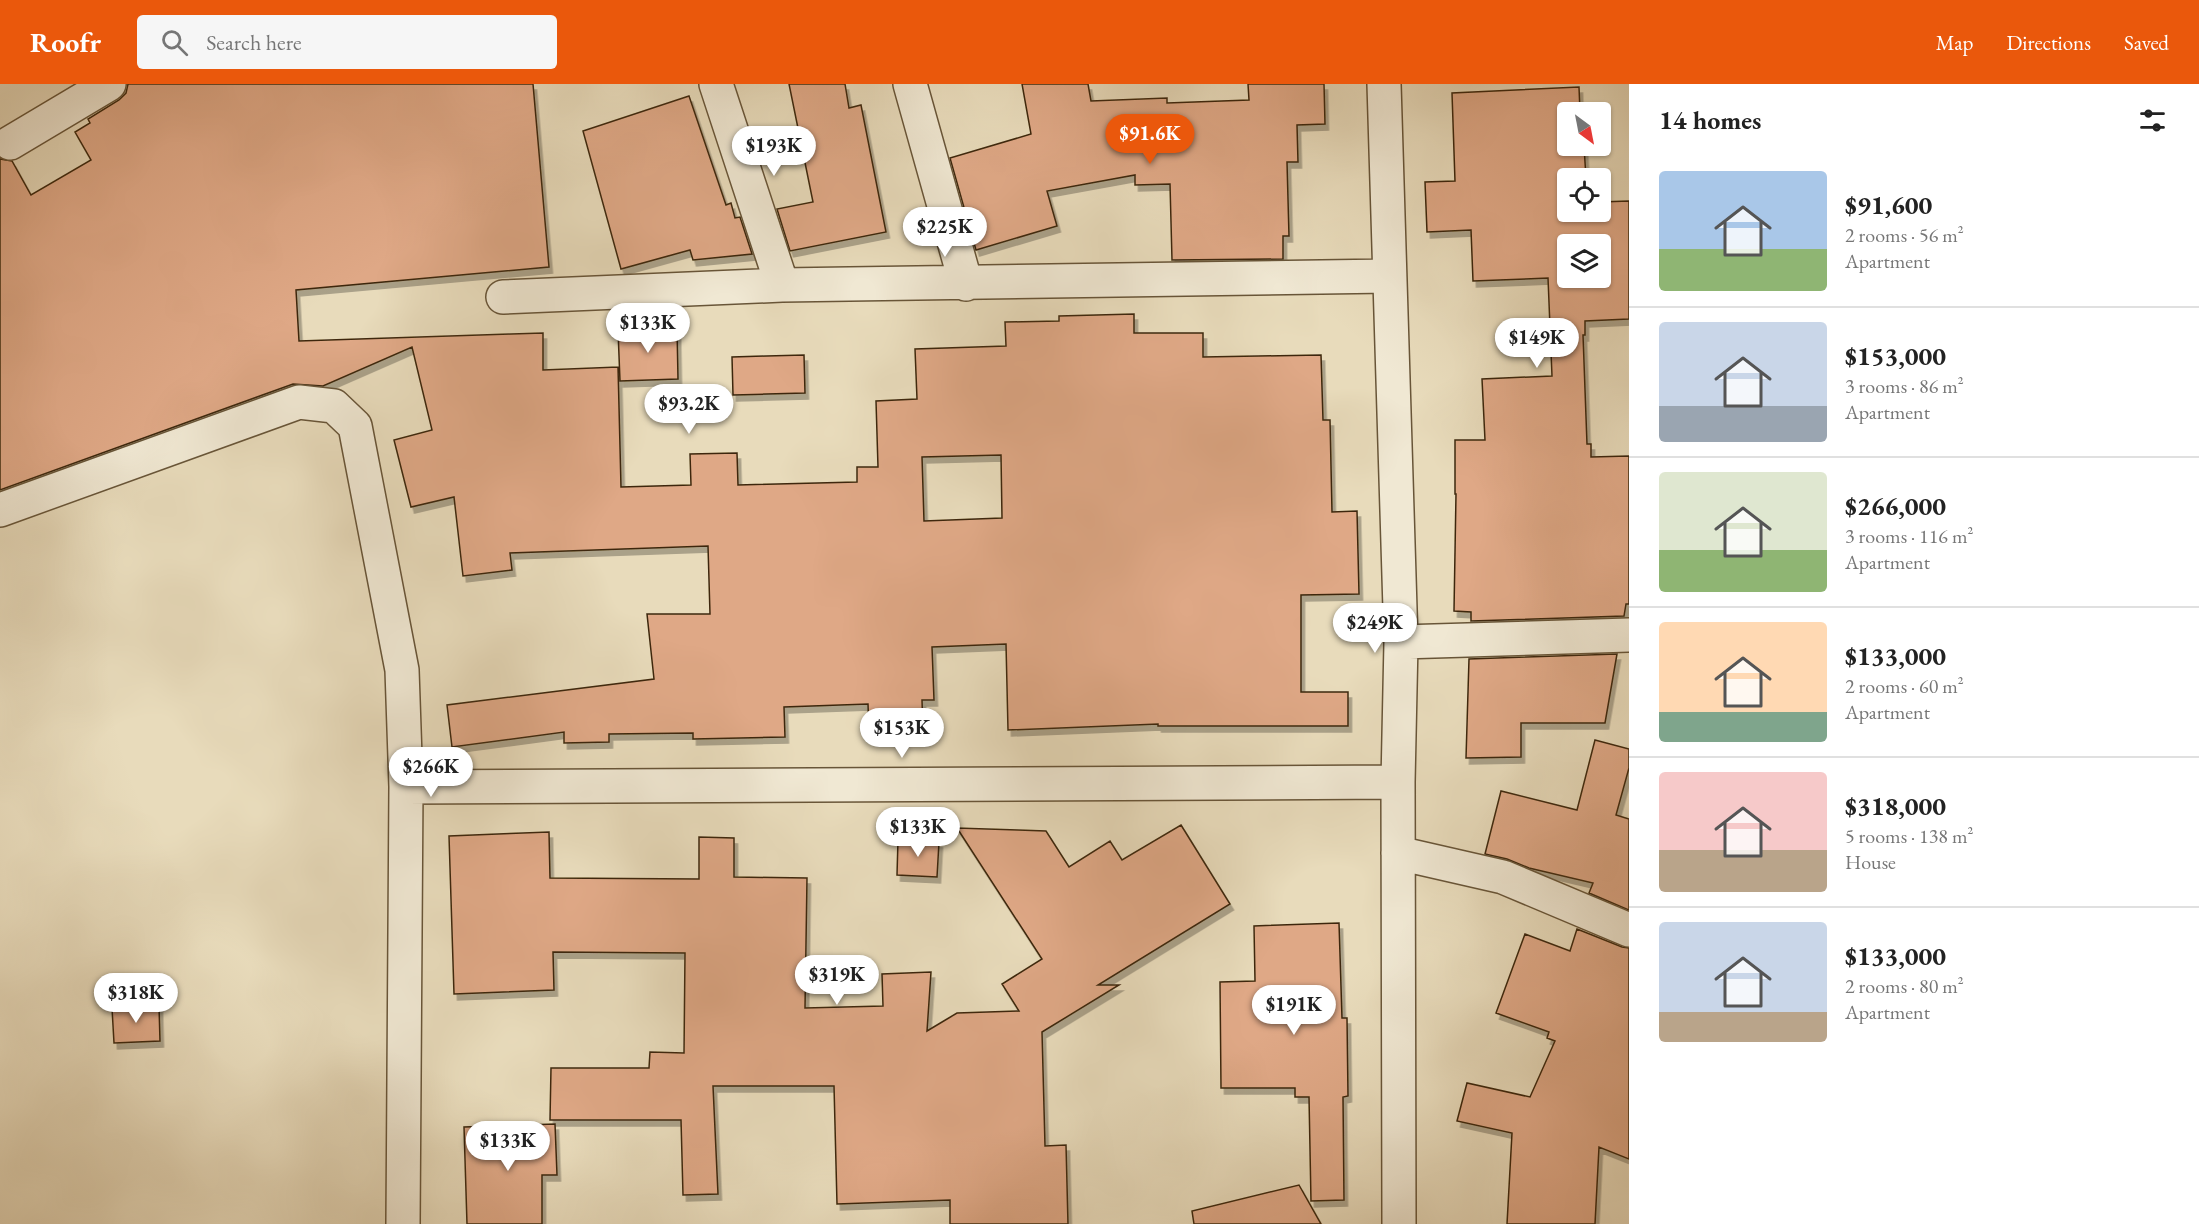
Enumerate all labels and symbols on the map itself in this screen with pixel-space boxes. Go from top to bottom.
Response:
north arrow [1557,102,1611,156]
pin: $91.6K [1101,114,1199,165]
pin: $193K [732,126,816,177]
pin: $225K [903,207,987,258]
pin: $133K [606,303,690,354]
pin: $149K [1495,318,1579,369]
pin: $93.2K [640,384,738,435]
pin: $249K [1333,603,1417,654]
pin: $153K [860,708,944,759]
pin: $266K [389,747,473,798]
pin: $133K [876,807,960,858]
pin: $319K [795,955,879,1006]
pin: $318K [94,973,178,1024]
pin: $191K [1252,985,1336,1036]
pin: $133K [466,1121,550,1172]

